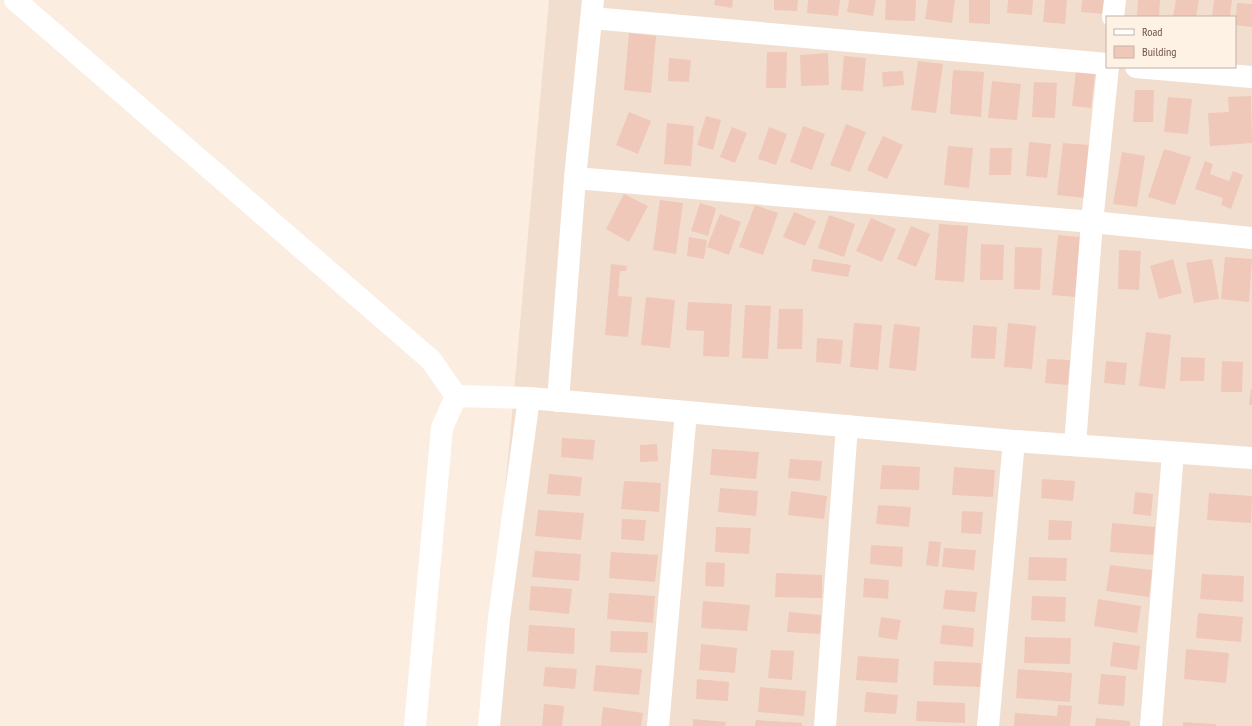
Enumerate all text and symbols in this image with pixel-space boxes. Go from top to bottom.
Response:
legend [1106,16,1236,68]
text: Road [1142,24,1162,39]
text: Building [1142,44,1177,59]

